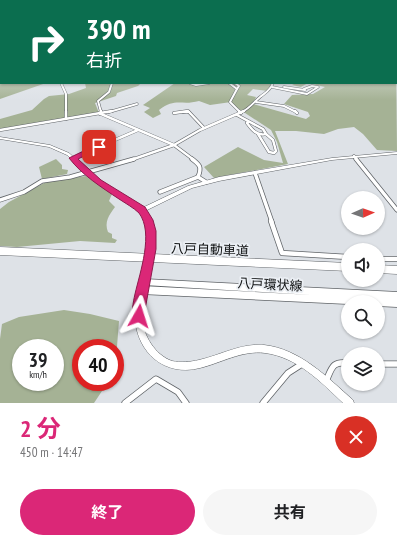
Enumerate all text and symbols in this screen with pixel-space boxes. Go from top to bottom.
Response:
text: 390 m [86,10,150,47]
icon: right [20,16,72,68]
text: 右折 [86,49,122,72]
pin [82,130,116,164]
icon: arrive [88,136,110,158]
north arrow [341,191,385,235]
map controls [341,191,385,391]
street label: 八戸自動車道 [171,240,249,259]
button: sound [341,243,385,287]
street label: 八戸環状線 [237,274,303,295]
position arrow [118,295,160,337]
button: search [341,295,385,339]
speed limit sign: 40 [72,339,124,391]
text: 39 [28,347,48,373]
button: layers [341,347,385,391]
text: km/h [29,368,47,381]
text: 2 分 [20,413,60,444]
button: close [335,416,377,458]
text: 450 m · 14:47 [20,444,83,461]
button: 終了 [20,489,195,535]
button: 共有 [203,489,377,535]

